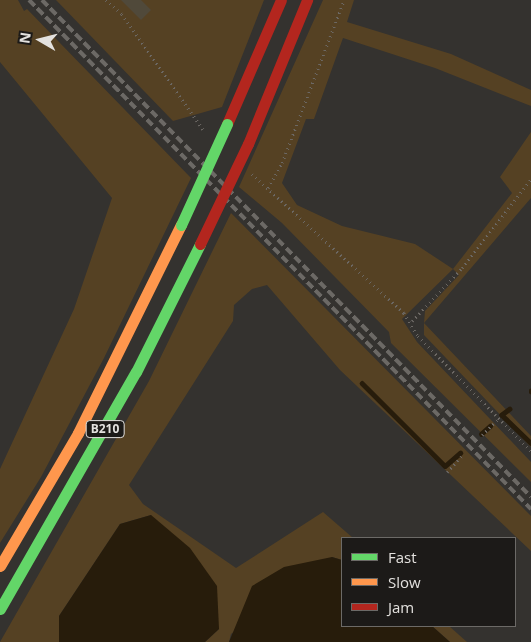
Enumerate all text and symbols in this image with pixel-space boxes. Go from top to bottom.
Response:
north arrow [15,15,65,65]
text: N [14,31,35,45]
road number: B210 [85,419,125,438]
legend [341,537,516,627]
text: Fast [388,547,417,567]
text: Slow [388,572,421,592]
text: Jam [388,597,414,617]

